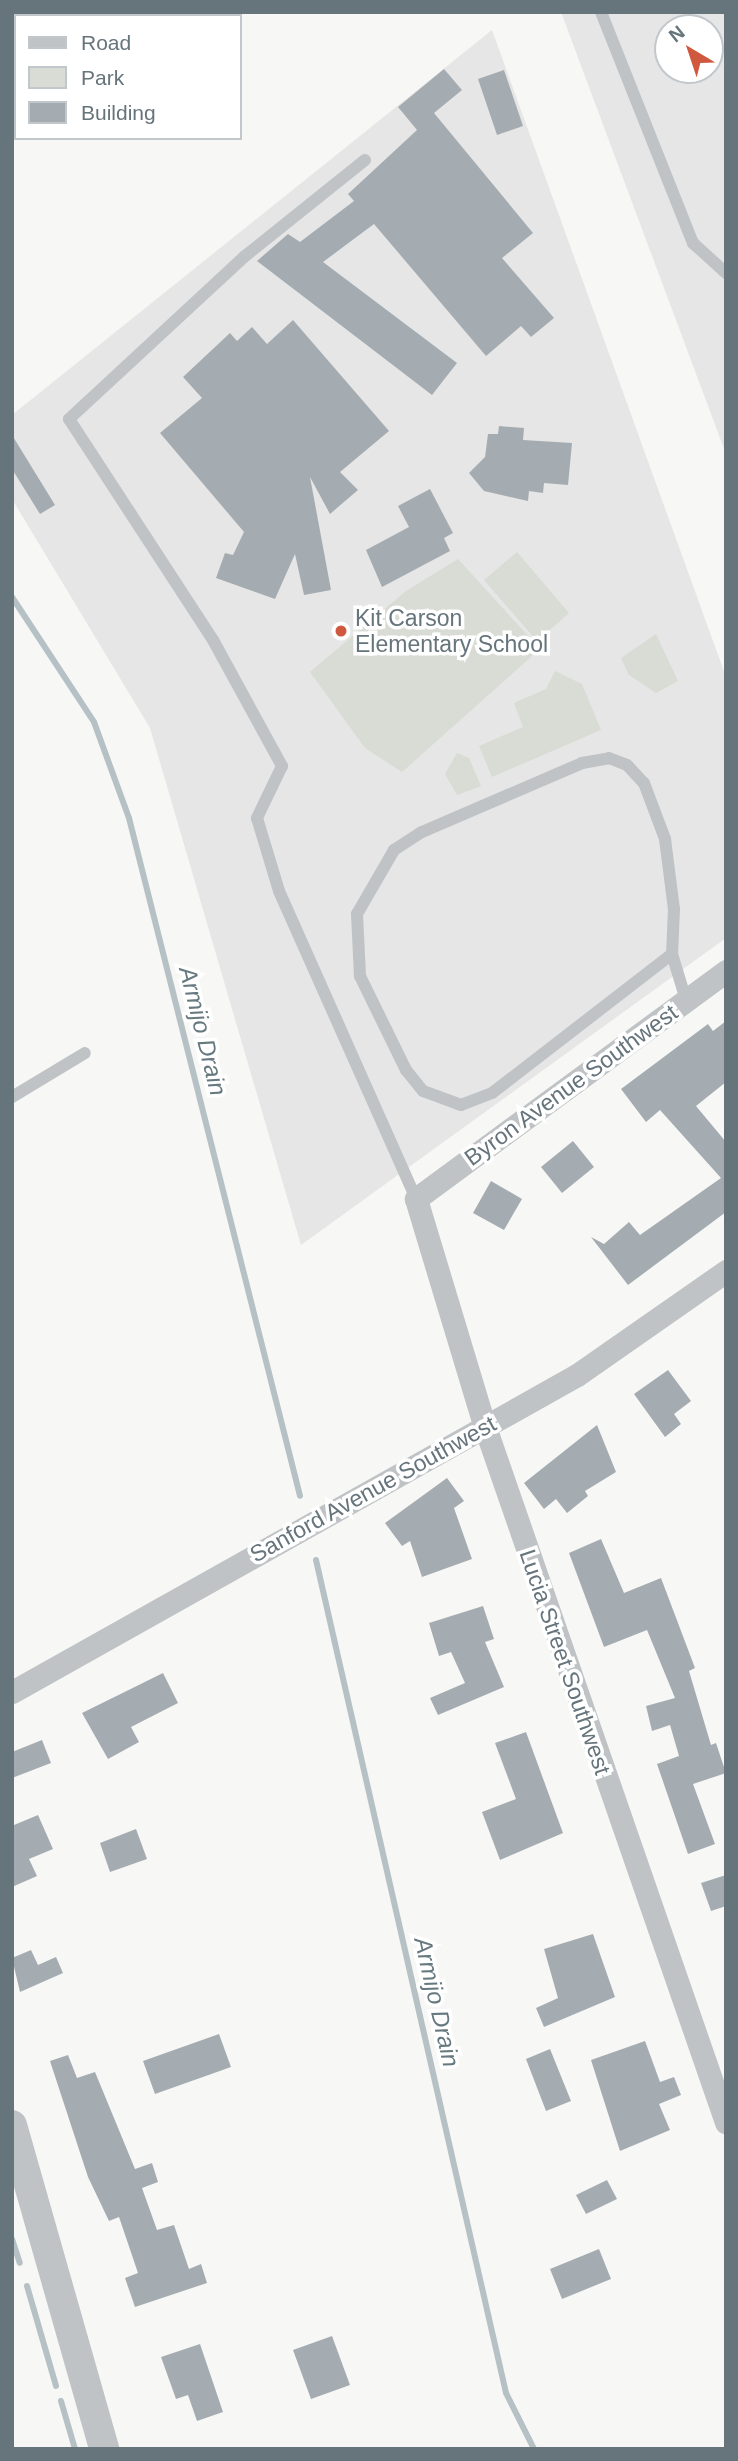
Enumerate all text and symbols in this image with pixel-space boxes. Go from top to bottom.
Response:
legend [14,14,242,140]
north arrow [654,14,724,84]
text: N [665,21,689,46]
text: Road [81,31,131,54]
text: Park [81,66,124,89]
text: Building [81,101,156,124]
place label: Kit Carson Elementary School [355,604,548,658]
marker: Kit Carson Elementary School [333,623,349,639]
water label: Armijo Drain [173,963,233,1099]
street label: Byron Avenue Southwest [459,998,683,1172]
street label: Sanford Avenue Southwest [245,1409,501,1569]
street label: Lucia Street Southwest [513,1546,617,1778]
water label: Armijo Drain [408,1934,466,2070]

